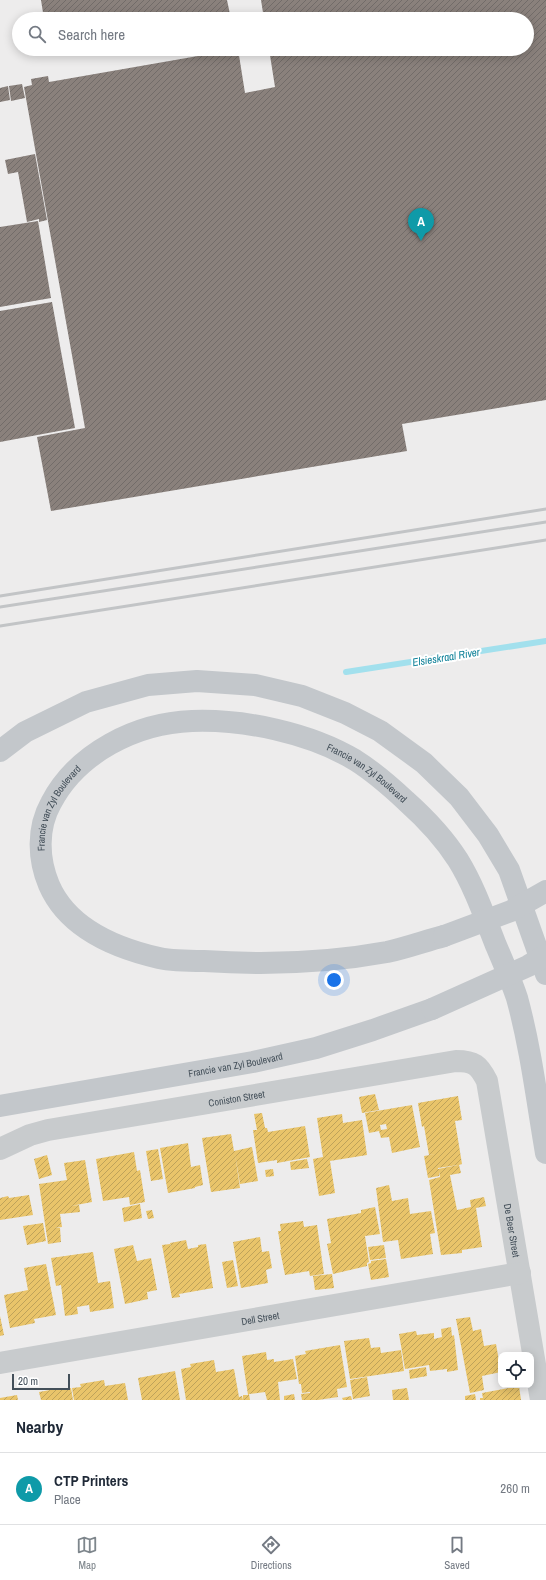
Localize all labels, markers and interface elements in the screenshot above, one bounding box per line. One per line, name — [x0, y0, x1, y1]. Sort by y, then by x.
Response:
search box — [12, 12, 534, 56]
icon: search — [26, 23, 48, 45]
text: Search here — [58, 24, 125, 45]
pin: A — [408, 208, 434, 241]
water label: Elsieskraal River — [411, 645, 482, 669]
street label: Francie van Zyl Boulevard — [325, 741, 410, 806]
street label: Francie van Zyl Boulevard — [35, 762, 84, 851]
your location — [324, 970, 344, 990]
street label: Francie van Zyl Boulevard — [187, 1050, 284, 1080]
street label: Coniston Street — [207, 1087, 267, 1110]
street label: De Beer Street — [501, 1203, 523, 1259]
street label: Dell Street — [240, 1309, 281, 1328]
map controls — [498, 1352, 534, 1388]
button: locate — [498, 1352, 534, 1388]
scale bar — [12, 1372, 70, 1391]
text: 20 m — [18, 1374, 38, 1388]
text: Nearby — [16, 1415, 63, 1438]
text: CTP Printers — [54, 1470, 128, 1491]
text: A — [25, 1480, 33, 1497]
text: 260 m — [500, 1480, 530, 1497]
text: Place — [54, 1491, 81, 1508]
tab: Map — [76, 1534, 98, 1572]
tab: Directions — [251, 1534, 292, 1572]
tab: Saved — [444, 1534, 470, 1572]

